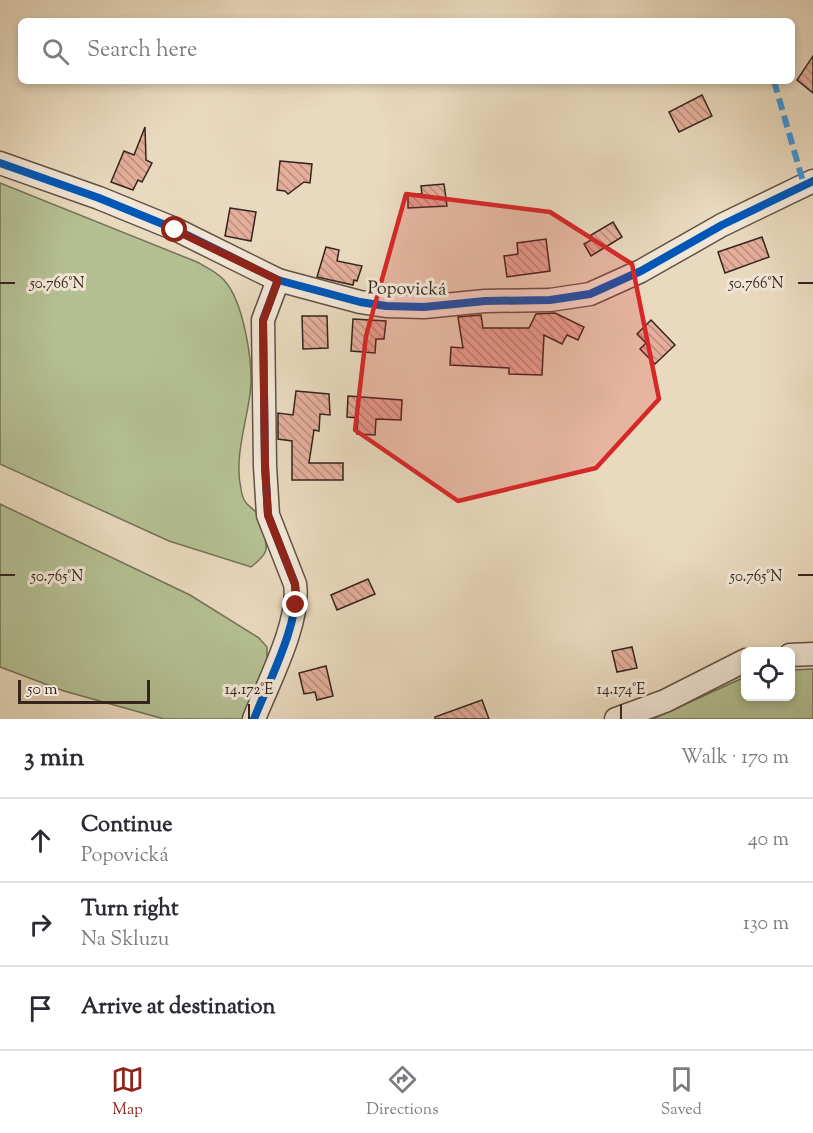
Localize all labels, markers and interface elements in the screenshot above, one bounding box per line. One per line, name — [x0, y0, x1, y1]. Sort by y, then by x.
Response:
search box — [18, 18, 795, 84]
icon: search — [39, 35, 72, 68]
text: Search here — [87, 35, 197, 67]
route start — [161, 216, 187, 242]
text: 50.766°N — [29, 274, 84, 295]
text: 50.766°N — [728, 274, 783, 295]
street label: Popovická — [367, 276, 447, 304]
text: 50.765°N — [30, 567, 83, 588]
text: 50.765°N — [729, 567, 782, 588]
route end — [282, 591, 308, 617]
map controls — [741, 647, 795, 701]
button: locate — [741, 647, 795, 701]
scale bar — [18, 677, 150, 704]
text: 50 m — [27, 679, 58, 702]
text: 14.172°E — [225, 680, 273, 701]
text: 14.174°E — [597, 680, 645, 701]
text: 3 min — [24, 740, 84, 777]
text: Walk · 170 m — [681, 744, 789, 773]
text: Continue — [81, 810, 172, 842]
icon: ahead — [24, 824, 57, 857]
text: 40 m — [748, 826, 789, 855]
text: Popovická — [81, 842, 169, 871]
text: Turn right — [81, 894, 178, 926]
icon: right — [24, 908, 57, 941]
text: 130 m — [743, 910, 789, 939]
text: Na Skluzu — [81, 926, 169, 955]
icon: arrive — [24, 992, 57, 1025]
text: Arrive at destination — [81, 992, 276, 1024]
tab: Map — [111, 1063, 144, 1122]
tab: Directions — [366, 1063, 439, 1122]
tab: Saved — [661, 1063, 702, 1122]

